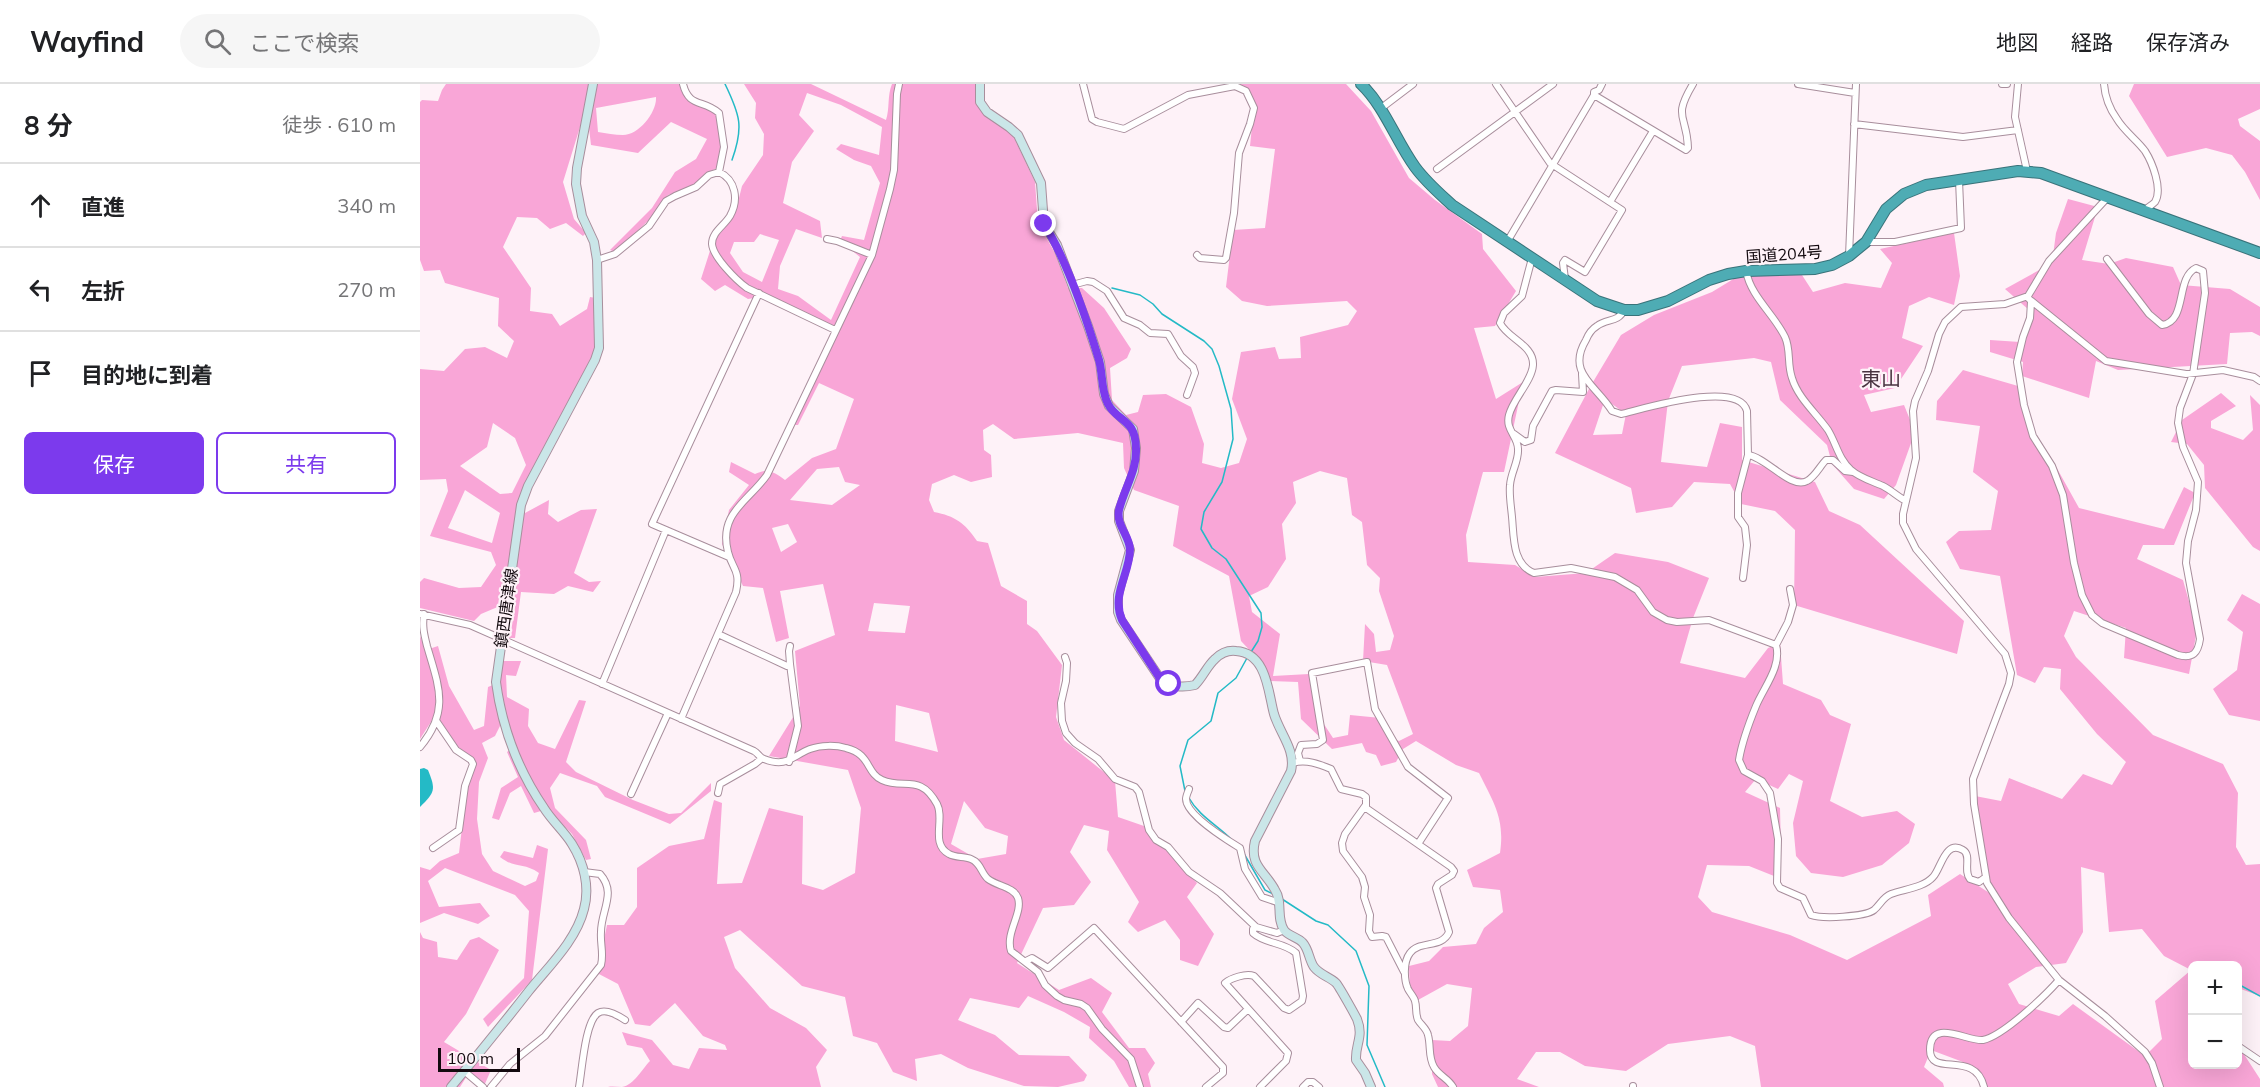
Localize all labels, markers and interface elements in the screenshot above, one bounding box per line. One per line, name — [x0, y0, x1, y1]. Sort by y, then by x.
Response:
search box — [180, 14, 600, 68]
text: Wayfind — [30, 24, 144, 59]
icon: search — [201, 25, 234, 58]
text: ここで検索 — [249, 29, 359, 57]
text: 地図 — [1996, 29, 2038, 55]
text: 経路 — [2071, 29, 2113, 55]
text: 保存済み — [2146, 29, 2230, 55]
text: 8 分 — [24, 109, 73, 142]
text: 徒歩 · 610 m — [282, 112, 396, 137]
icon: ahead — [24, 189, 57, 222]
text: 直進 — [81, 193, 125, 221]
text: 340 m — [337, 193, 396, 218]
route end — [1030, 210, 1056, 236]
street label: 国道204号 — [1745, 241, 1823, 267]
icon: left — [24, 273, 57, 306]
text: 左折 — [81, 277, 125, 305]
text: 270 m — [337, 277, 396, 302]
icon: arrive — [24, 357, 57, 390]
text: 目的地に到着 — [81, 361, 213, 389]
district label: 東山 — [1861, 366, 1901, 391]
button: 保存 — [24, 432, 204, 494]
button: 共有 — [216, 432, 396, 494]
street label: 鎮西唐津線 — [491, 567, 521, 649]
route start — [1155, 670, 1181, 696]
map controls — [2188, 961, 2242, 1069]
button: + — [2188, 961, 2242, 1015]
button: − — [2188, 1015, 2242, 1069]
scale bar — [438, 1045, 520, 1072]
text: 100 m — [447, 1048, 494, 1068]

